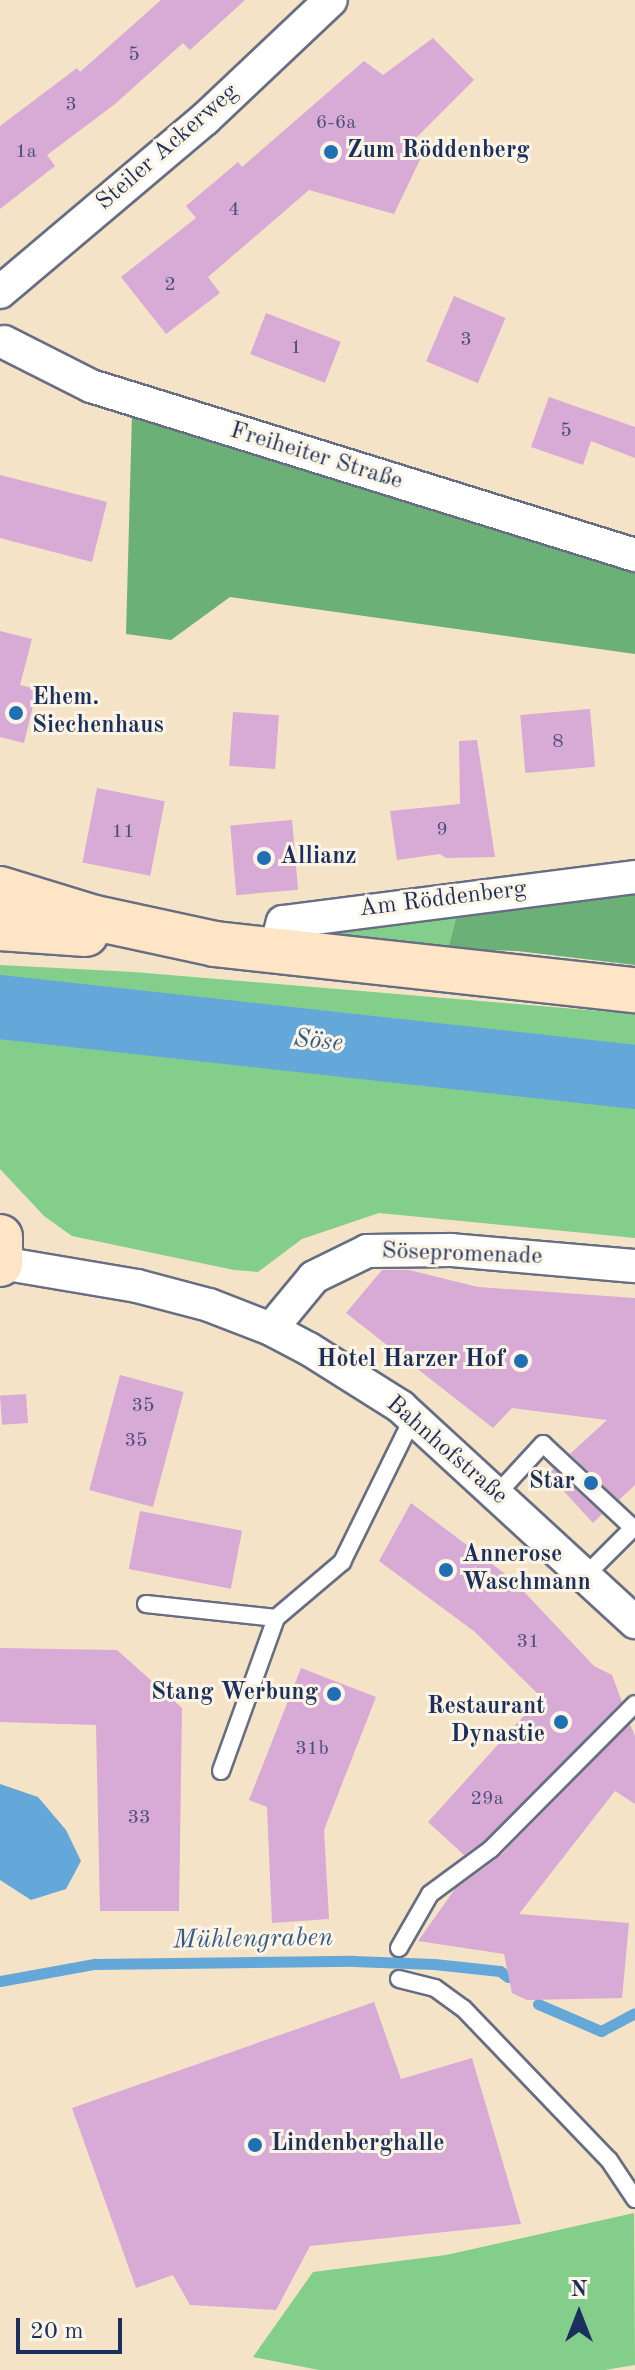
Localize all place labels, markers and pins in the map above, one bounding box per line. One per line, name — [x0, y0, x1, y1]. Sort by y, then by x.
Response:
place label: Zum Röddenberg — [347, 138, 530, 166]
marker: Zum Röddenberg — [322, 143, 340, 161]
place label: Ehem. Siechenhaus — [32, 685, 164, 741]
marker: Ehem. Siechenhaus — [7, 704, 25, 722]
place label: Allianz — [280, 844, 357, 872]
marker: Allianz — [255, 849, 273, 867]
place label: Hotel Harzer Hof — [317, 1347, 505, 1375]
marker: Hotel Harzer Hof — [512, 1352, 530, 1370]
place label: Star — [529, 1469, 575, 1497]
marker: Star — [582, 1474, 600, 1492]
place label: Annerose Waschmann — [462, 1542, 591, 1598]
marker: Annerose Waschmann — [437, 1561, 455, 1579]
place label: Stang Werbung — [151, 1680, 318, 1708]
marker: Stang Werbung — [325, 1685, 343, 1703]
place label: Restaurant Dynastie — [427, 1694, 545, 1750]
marker: Restaurant Dynastie — [552, 1713, 570, 1731]
place label: Lindenberghalle — [271, 2131, 445, 2159]
marker: Lindenberghalle — [246, 2136, 264, 2154]

